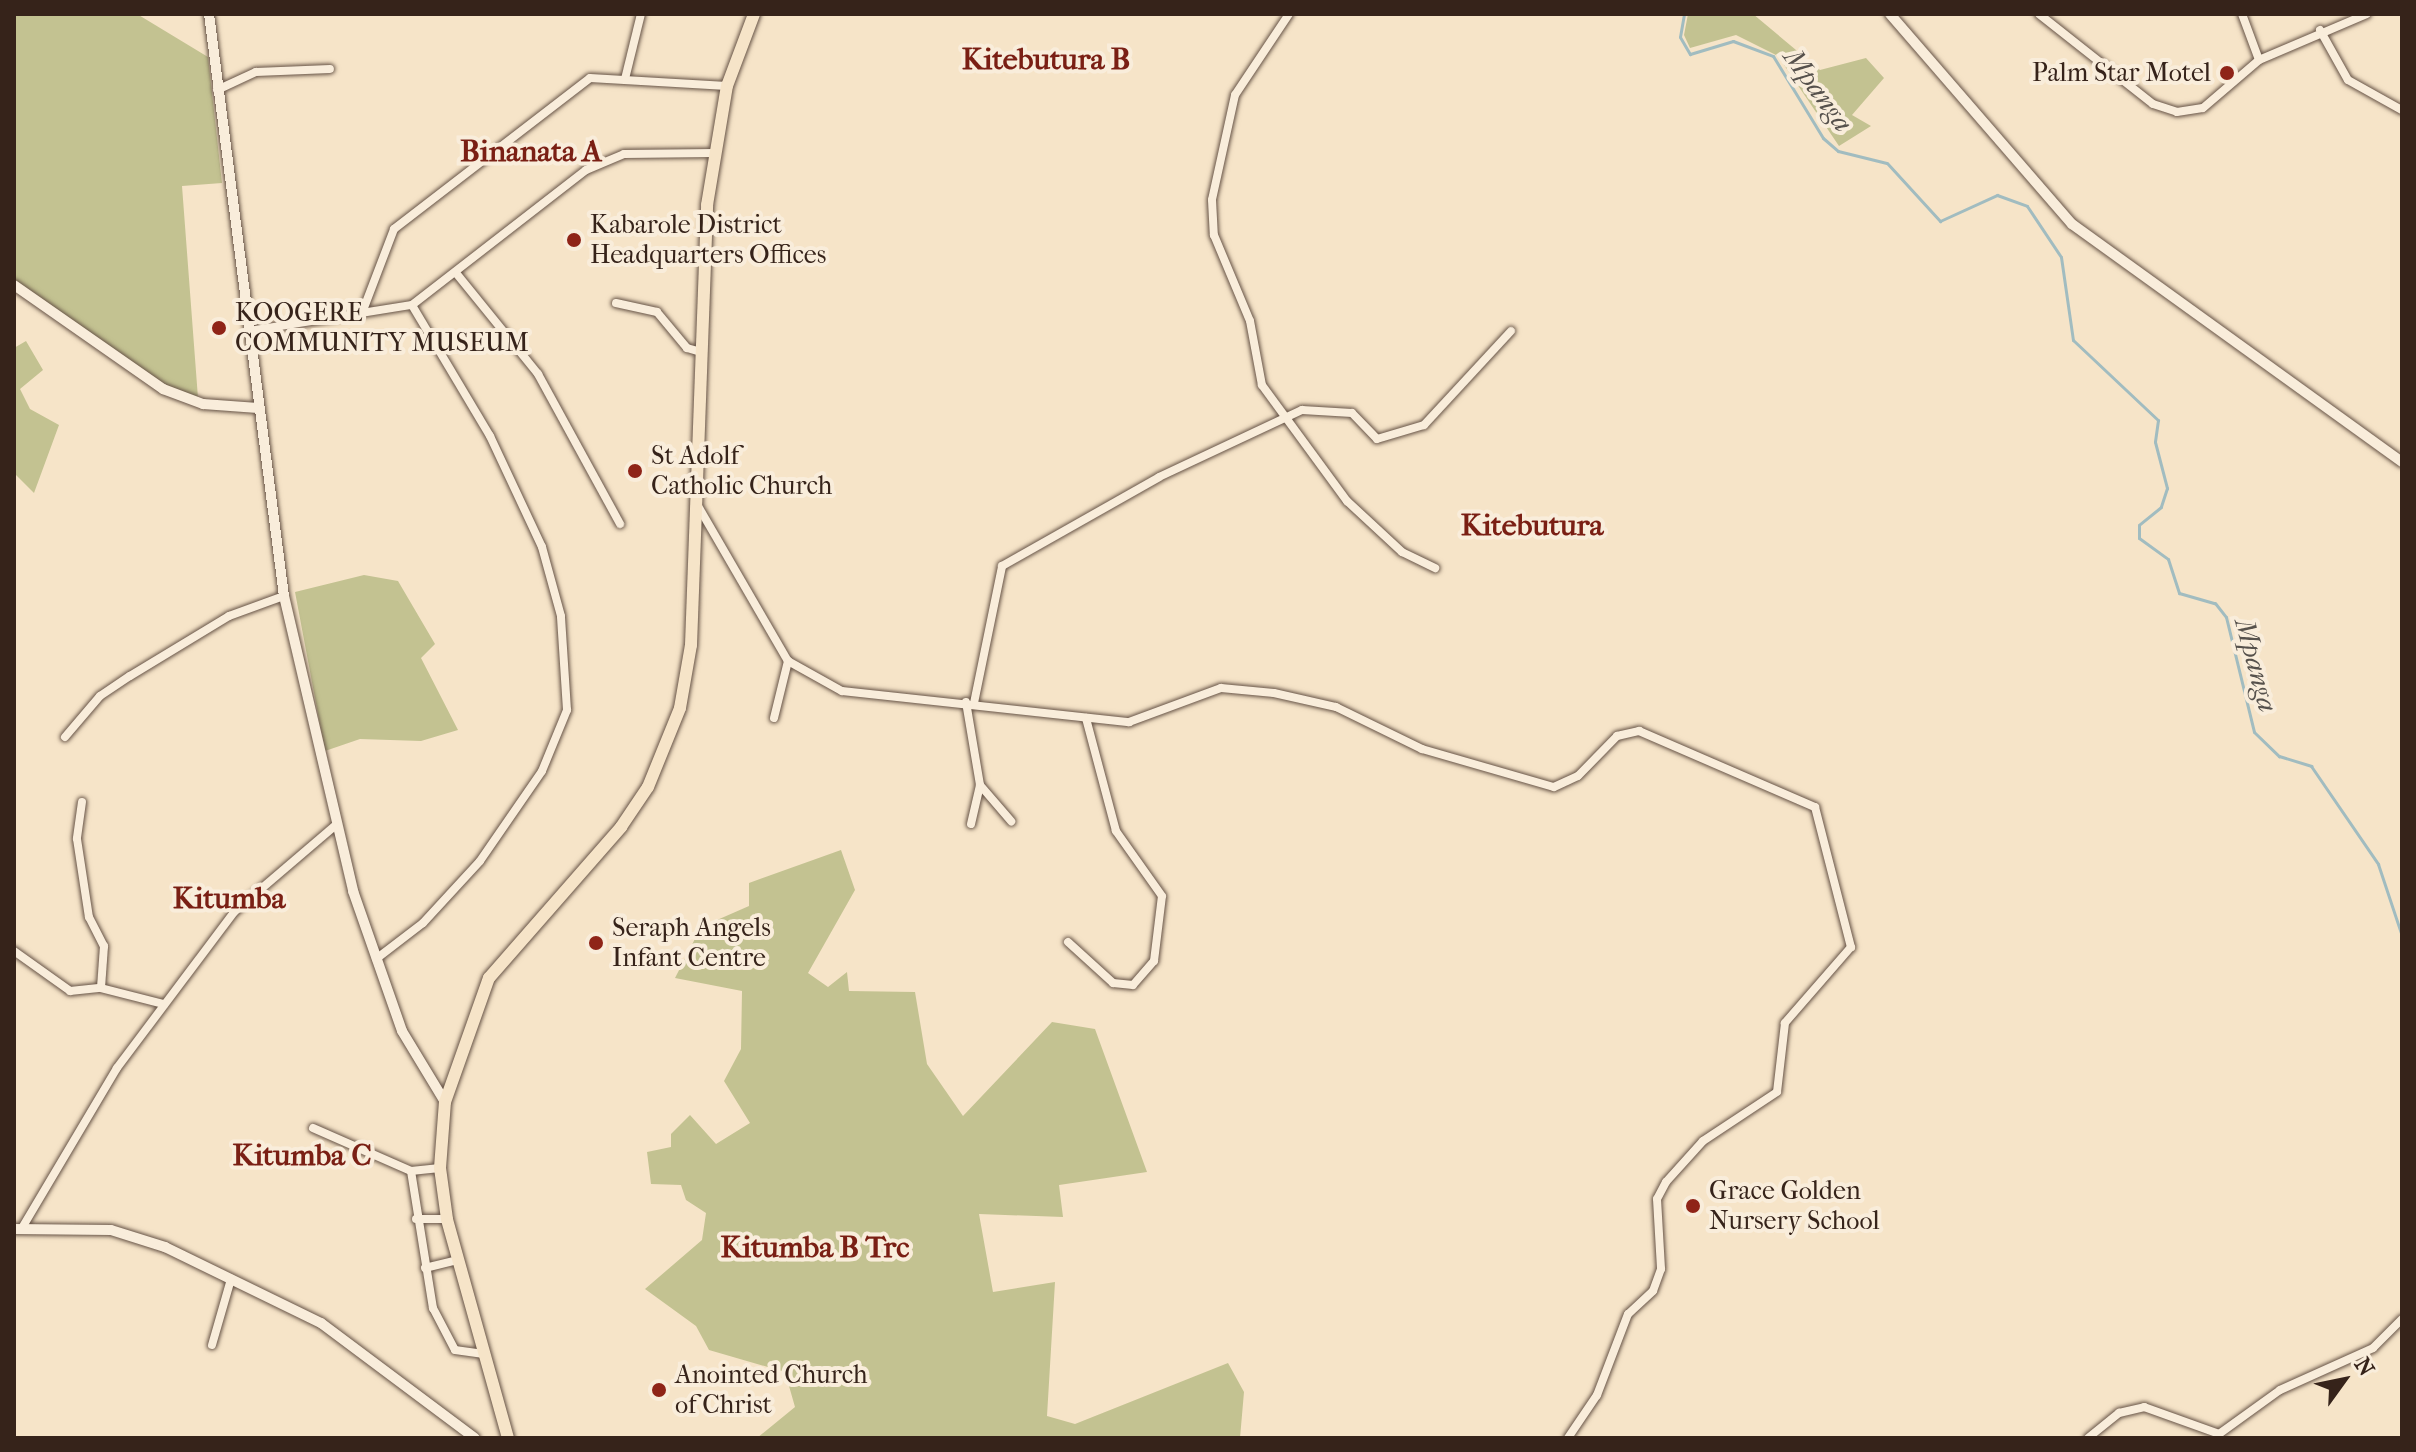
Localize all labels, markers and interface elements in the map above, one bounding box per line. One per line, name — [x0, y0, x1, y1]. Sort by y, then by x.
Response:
district label: Kitebutura B — [962, 42, 1130, 78]
water label: Mpanga — [1776, 42, 1860, 138]
place label: Palm Star Motel — [2032, 57, 2211, 89]
marker: Palm Star Motel — [2218, 64, 2236, 82]
district label: Binanata A — [460, 134, 602, 170]
place label: Kabarole District Headquarters Offices — [590, 209, 826, 270]
marker: Kabarole District Headquarters Offices — [565, 231, 583, 249]
place label: KOOGERE COMMUNITY MUSEUM — [235, 297, 529, 358]
marker: KOOGERE COMMUNITY MUSEUM — [210, 319, 228, 337]
place label: St Adolf Catholic Church — [651, 440, 832, 502]
marker: St Adolf Catholic Church — [626, 462, 644, 480]
district label: Kitebutura — [1461, 508, 1603, 544]
water label: Mpanga — [2227, 615, 2285, 715]
district label: Kitumba — [173, 881, 285, 917]
place label: Seraph Angels Infant Centre — [612, 912, 771, 974]
marker: Seraph Angels Infant Centre — [587, 934, 605, 952]
district label: Kitumba C — [232, 1138, 372, 1174]
place label: Grace Golden Nursery School — [1709, 1175, 1880, 1236]
marker: Grace Golden Nursery School — [1684, 1197, 1702, 1215]
district label: Kitumba B Trc — [721, 1230, 909, 1266]
north arrow — [2304, 1340, 2384, 1420]
text: N — [2349, 1353, 2380, 1381]
place label: Anointed Church of Christ — [675, 1359, 868, 1420]
marker: Anointed Church of Christ — [650, 1381, 668, 1399]

